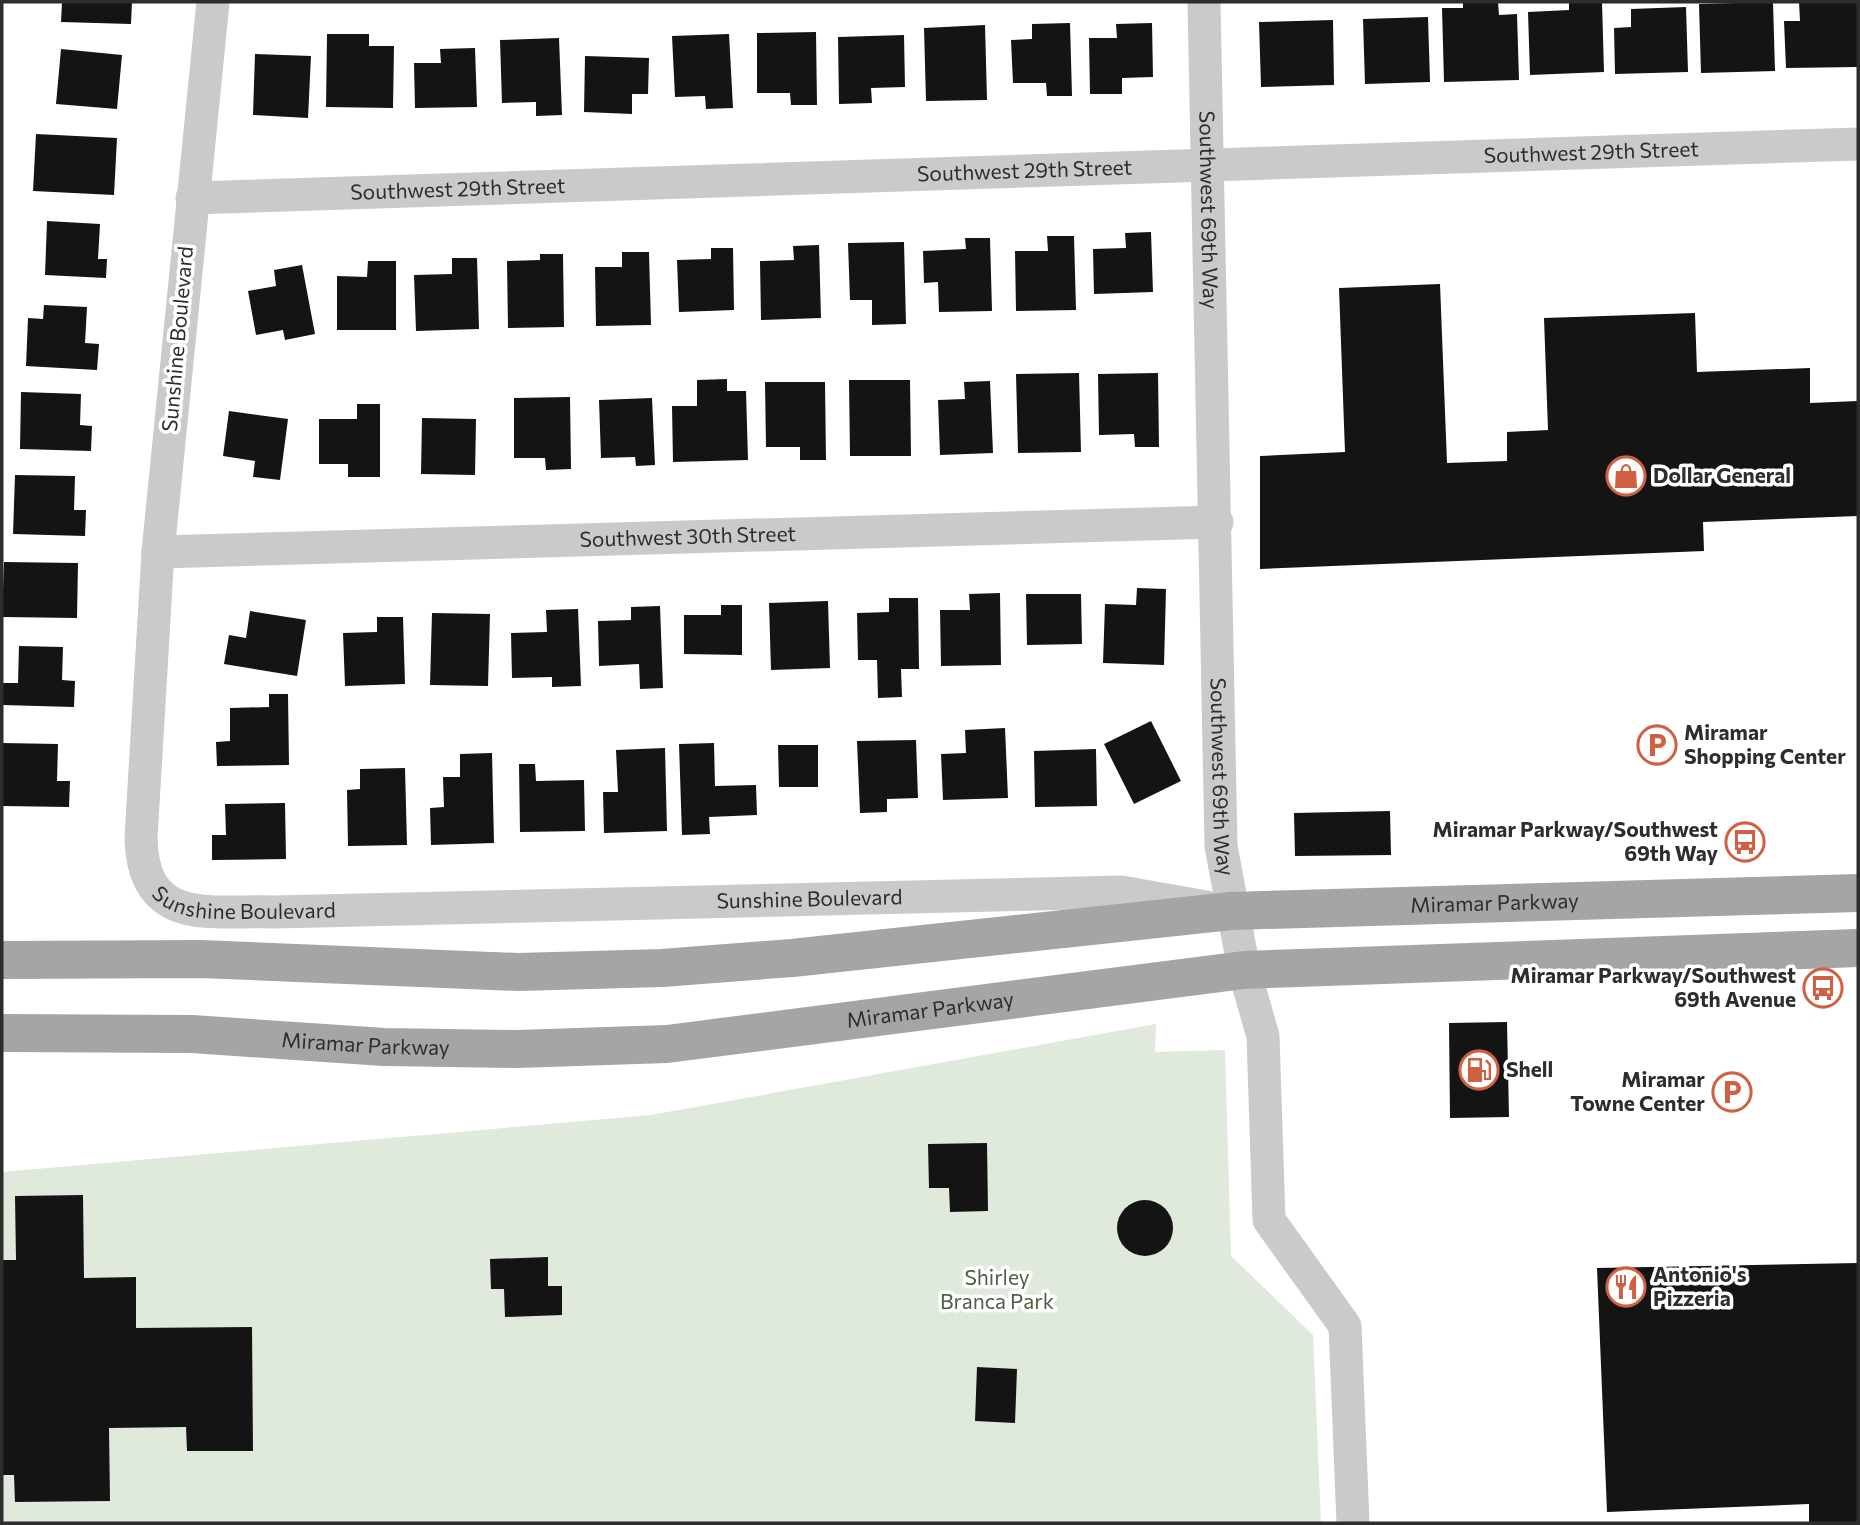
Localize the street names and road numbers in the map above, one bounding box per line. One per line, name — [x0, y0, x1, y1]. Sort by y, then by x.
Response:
street label: Southwest 69th Way — [1195, 110, 1224, 310]
street label: Southwest 29th Street — [1483, 135, 1699, 167]
street label: Southwest 29th Street — [917, 154, 1132, 185]
street label: Southwest 29th Street — [350, 172, 566, 204]
street label: Sunshine Boulevard — [156, 245, 197, 433]
street label: Southwest 30th Street — [579, 520, 796, 551]
street label: Southwest 69th Way — [1207, 677, 1240, 878]
street label: Sunshine Boulevard — [148, 880, 336, 923]
street label: Sunshine Boulevard — [716, 883, 903, 913]
street label: Miramar Parkway — [1410, 887, 1579, 917]
street label: Miramar Parkway — [845, 986, 1015, 1032]
street label: Miramar Parkway — [281, 1026, 450, 1059]

